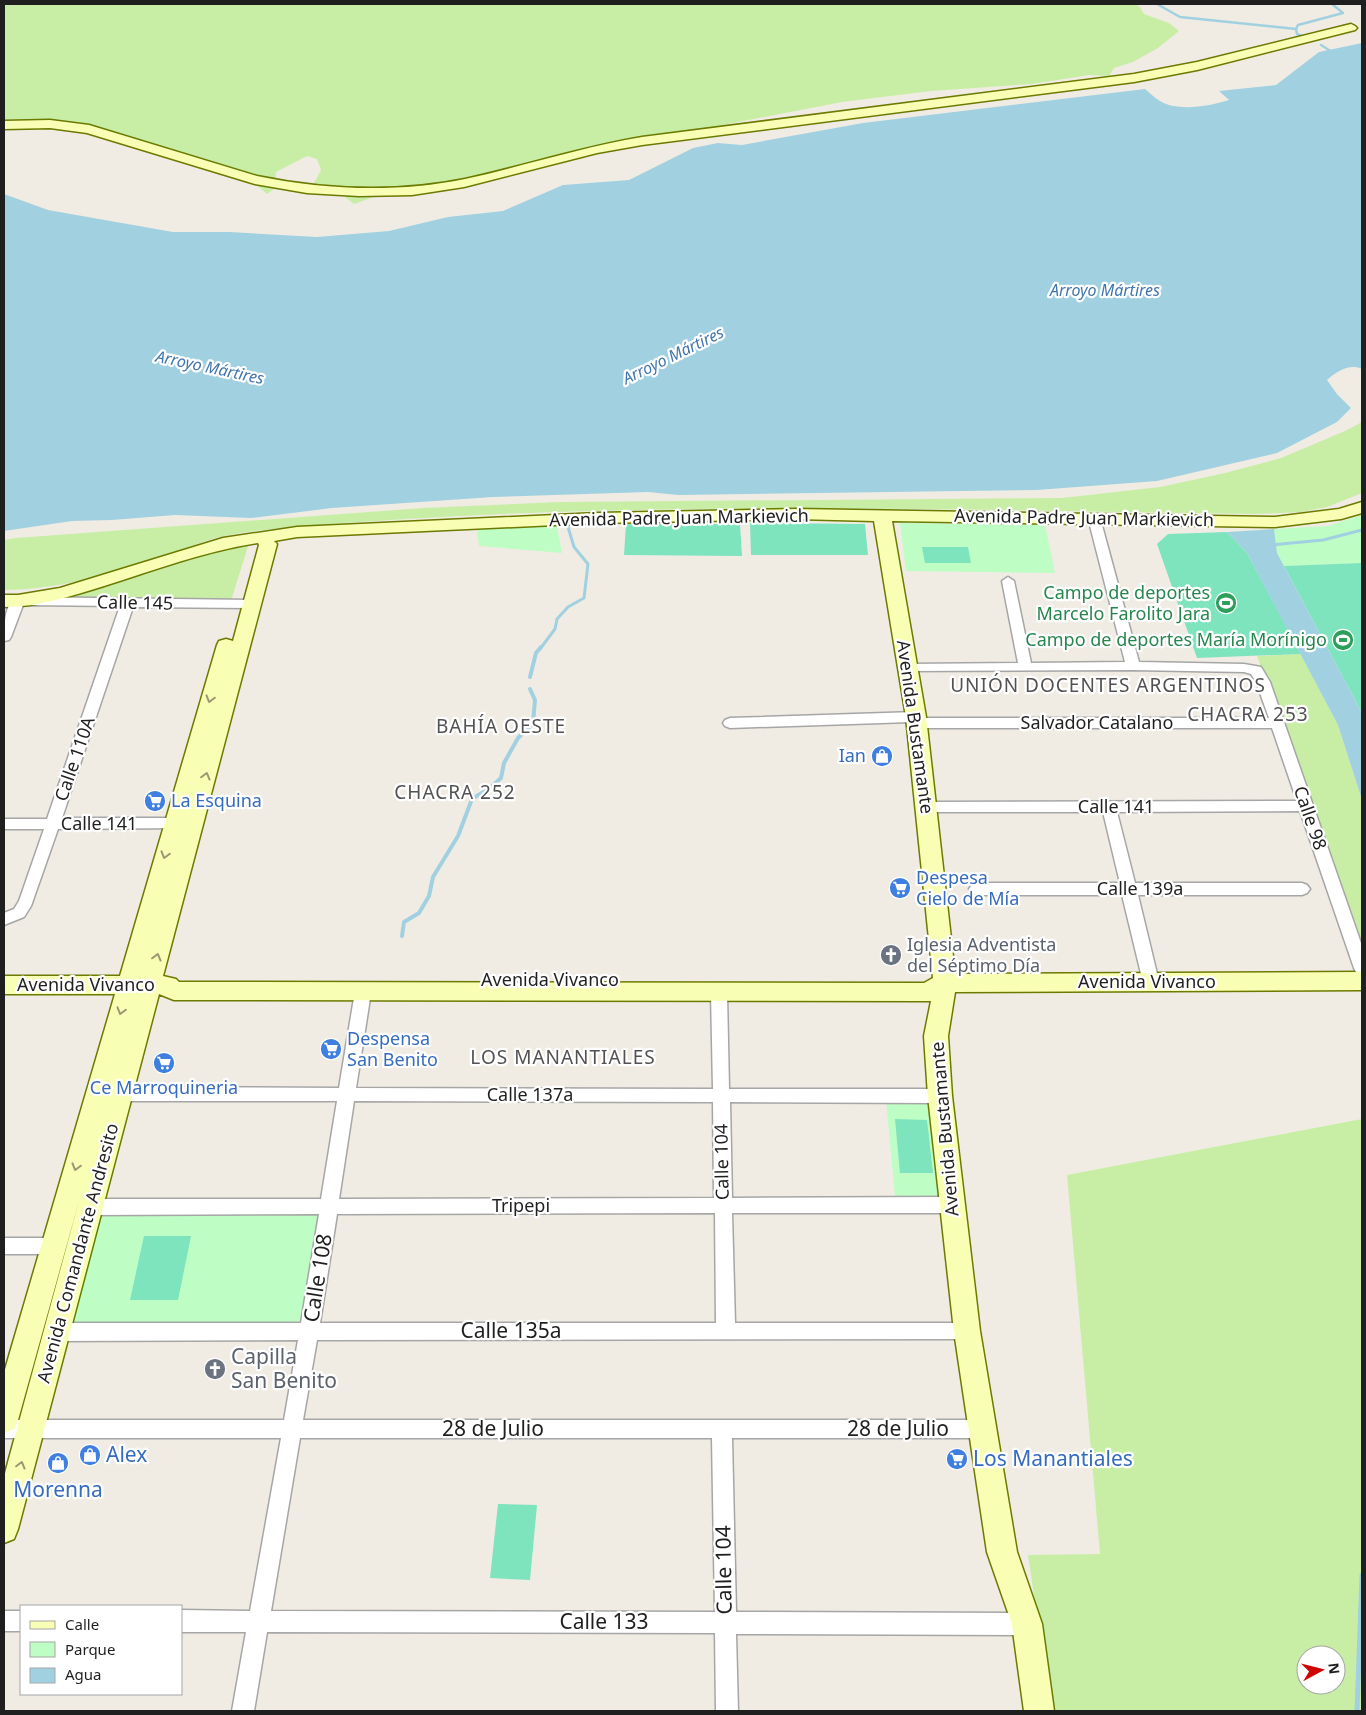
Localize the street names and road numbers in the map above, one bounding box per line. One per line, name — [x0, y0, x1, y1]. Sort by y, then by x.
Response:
street label: Avenida Padre Juan Markievich — [549, 503, 809, 531]
street label: Avenida Padre Juan Markievich — [954, 503, 1214, 531]
street label: Calle 145 — [97, 589, 173, 615]
street label: Avenida Bustamante — [892, 638, 940, 815]
street label: Salvador Catalano — [1021, 710, 1173, 734]
street label: Calle 110A — [48, 713, 100, 804]
street label: Calle 98 — [1289, 782, 1333, 853]
street label: Calle 141 — [1078, 794, 1154, 818]
street label: Calle 141 — [61, 811, 137, 835]
street label: Calle 139a — [1097, 876, 1183, 900]
street label: Avenida Vivanco — [481, 967, 619, 991]
street label: Avenida Vivanco — [1078, 969, 1216, 993]
street label: Avenida Vivanco — [17, 972, 155, 996]
street label: Avenida Bustamante — [924, 1041, 964, 1217]
street label: Calle 137a — [487, 1082, 573, 1106]
street label: Avenida Comandante Andresito — [31, 1120, 123, 1385]
street label: Calle 104 — [708, 1124, 734, 1200]
street label: Tripepi — [492, 1193, 550, 1217]
street label: Calle 108 — [296, 1232, 338, 1324]
street label: Calle 135a — [460, 1316, 562, 1344]
street label: 28 de Julio — [442, 1414, 544, 1442]
street label: 28 de Julio — [847, 1414, 949, 1442]
street label: Calle 104 — [708, 1525, 738, 1615]
street label: Calle 133 — [559, 1607, 649, 1635]

